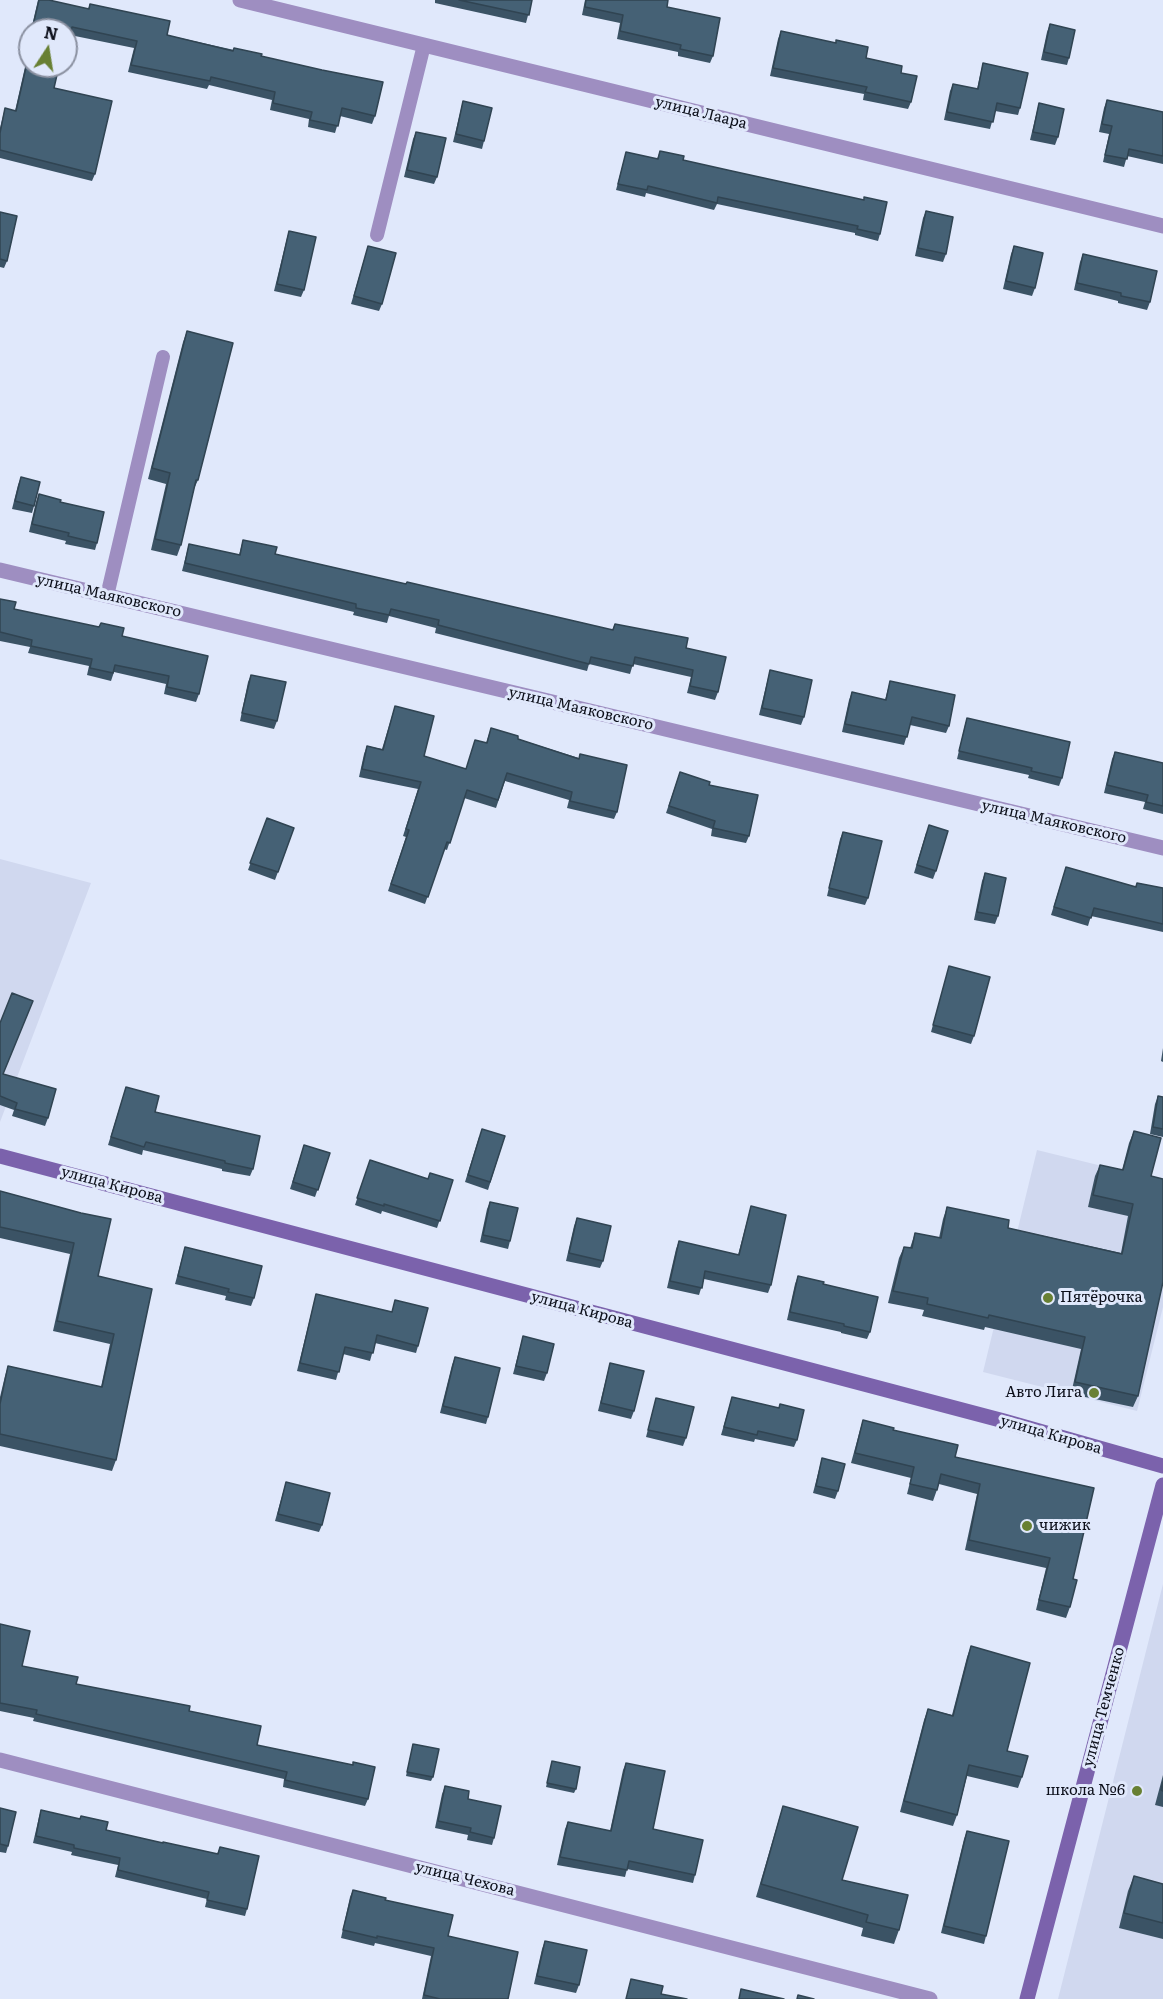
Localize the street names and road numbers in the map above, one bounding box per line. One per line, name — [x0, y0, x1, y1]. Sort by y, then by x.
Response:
street label: улица Лаара — [653, 93, 749, 133]
street label: улица Маяковского — [35, 571, 183, 621]
street label: улица Маяковского — [507, 684, 655, 734]
street label: улица Маяковского — [980, 797, 1128, 847]
street label: улица Кирова — [59, 1163, 165, 1207]
street label: улица Кирова — [529, 1288, 635, 1332]
street label: улица Кирова — [998, 1412, 1104, 1458]
street label: улица Темченко — [1079, 1645, 1129, 1769]
street label: улица Чехова — [413, 1858, 517, 1900]

